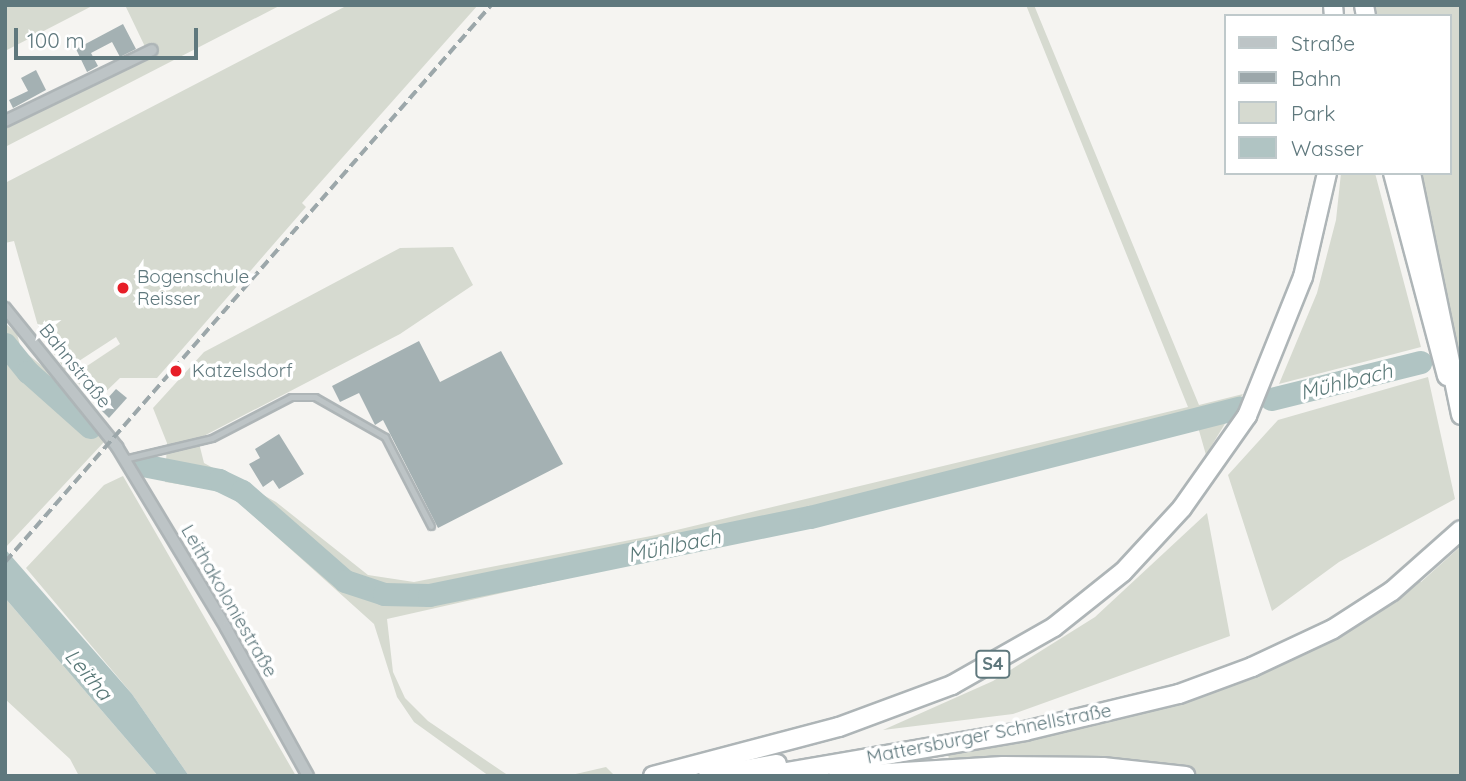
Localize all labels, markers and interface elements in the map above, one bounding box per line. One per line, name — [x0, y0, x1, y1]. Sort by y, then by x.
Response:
scale bar — [18, 14, 201, 58]
legend — [1224, 14, 1452, 175]
text: 100 m — [27, 27, 85, 53]
text: Straße — [1291, 30, 1355, 56]
text: Bahn — [1291, 65, 1341, 91]
text: Park — [1291, 100, 1335, 126]
text: Wasser — [1291, 135, 1363, 161]
place label: Bogenschule Reisser — [137, 266, 249, 310]
marker: Bogenschule Reisser — [115, 280, 131, 296]
street label: Bahnstraße — [34, 319, 116, 413]
water label: Mühlbach — [1297, 357, 1395, 405]
place label: Katzelsdorf — [192, 360, 293, 382]
marker: Katzelsdorf — [166, 361, 186, 381]
street label: Leithakoloniestraße — [176, 521, 282, 681]
water label: Mühlbach — [625, 523, 723, 567]
water label: Leitha — [60, 643, 118, 705]
road number: S4 — [974, 650, 1012, 678]
street label: Mattersburger Schnellstraße — [865, 699, 1113, 769]

